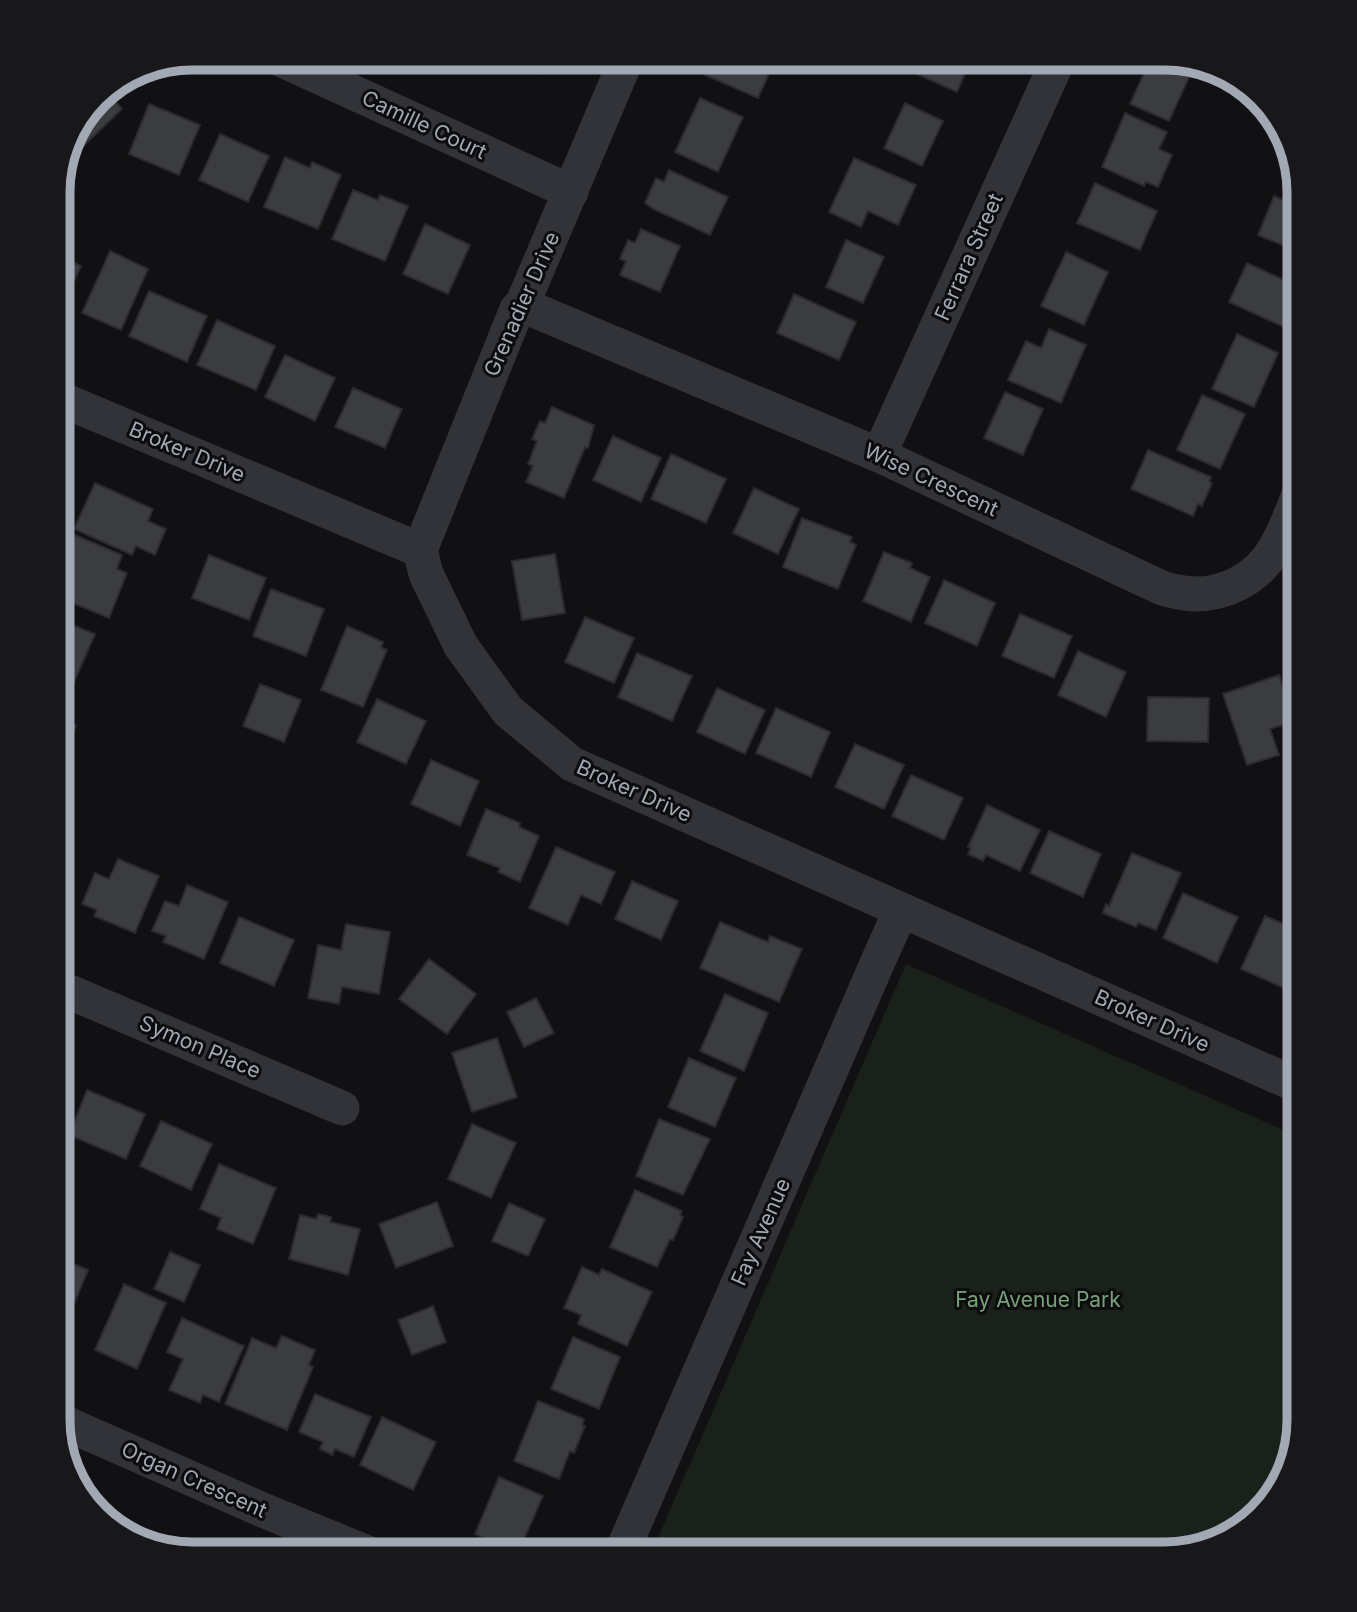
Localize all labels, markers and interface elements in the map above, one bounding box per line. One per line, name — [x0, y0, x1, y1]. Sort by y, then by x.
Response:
street label: Camille Court — [358, 85, 491, 164]
street label: Ferrara Street — [929, 189, 1008, 324]
street label: Grenadier Drive — [478, 228, 565, 380]
street label: Broker Drive — [126, 416, 249, 487]
street label: Wise Crescent — [860, 438, 1002, 522]
street label: Broker Drive — [573, 754, 696, 827]
street label: Broker Drive — [1091, 984, 1214, 1057]
street label: Symon Place — [136, 1010, 265, 1083]
street label: Fay Avenue — [726, 1174, 795, 1289]
park label: Fay Avenue Park — [955, 1287, 1121, 1312]
street label: Organ Crescent — [118, 1436, 271, 1523]

